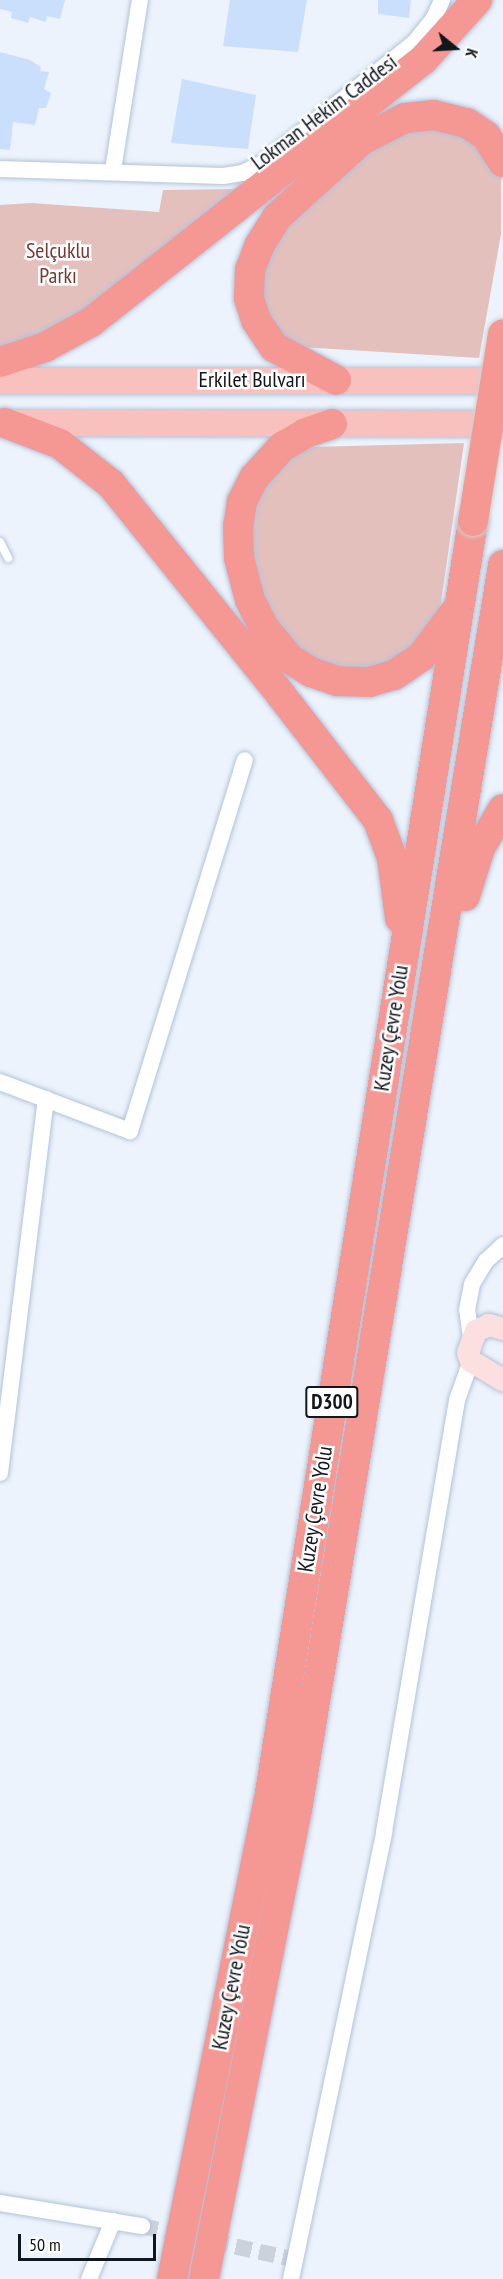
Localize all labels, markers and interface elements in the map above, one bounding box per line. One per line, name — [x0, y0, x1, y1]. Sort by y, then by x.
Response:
north arrow — [425, 18, 485, 78]
text: K — [461, 47, 483, 61]
street label: Lokman Hekim Caddesi — [246, 49, 402, 175]
park label: Selçuklu Parkı — [26, 237, 90, 288]
street label: Erkilet Bulvarı — [199, 367, 305, 393]
street label: Kuzey Çevre Yolu — [368, 963, 414, 1093]
road number: D300 — [305, 1384, 359, 1420]
street label: Kuzey Çevre Yolu — [292, 1444, 338, 1574]
street label: Kuzey Çevre Yolu — [206, 1921, 256, 2053]
scale bar — [21, 2222, 159, 2260]
text: 50 m — [29, 2233, 61, 2256]

